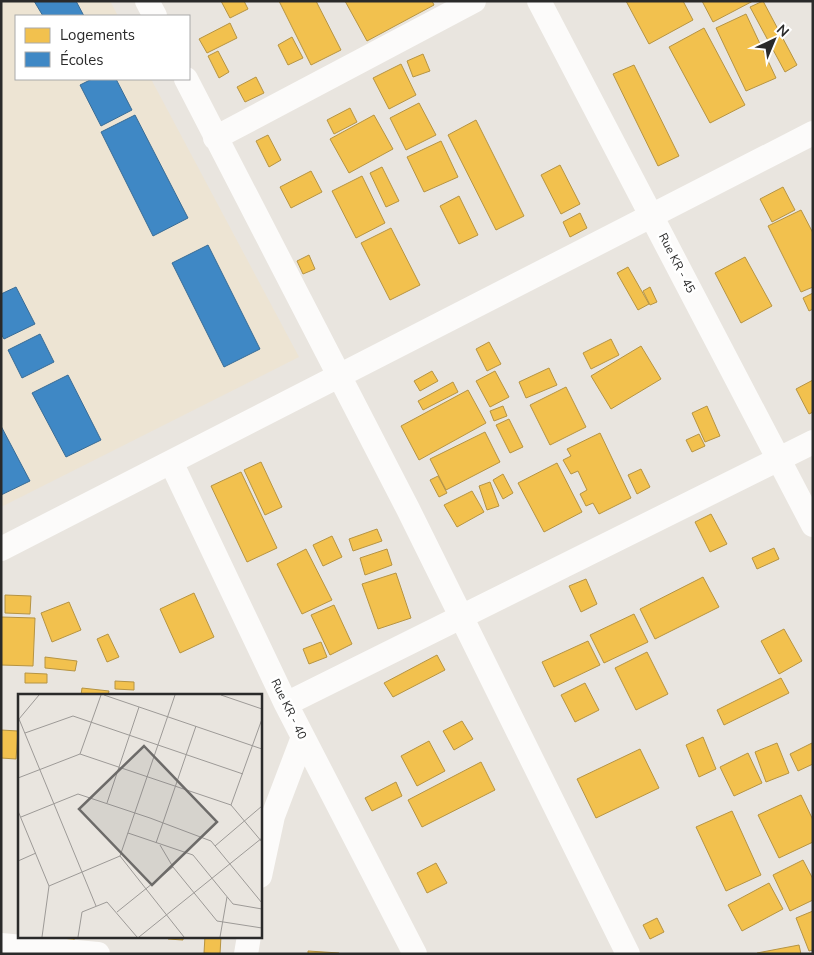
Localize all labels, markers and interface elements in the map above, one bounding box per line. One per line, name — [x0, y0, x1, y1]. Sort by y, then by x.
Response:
legend — [15, 15, 190, 80]
north arrow — [749, 15, 799, 65]
text: N — [772, 21, 793, 41]
text: Logements — [60, 25, 135, 45]
text: Écoles — [60, 50, 103, 70]
street label: Rue KR - 45 — [655, 230, 699, 296]
street label: Rue KR - 40 — [267, 676, 311, 742]
inset map — [18, 694, 261, 938]

